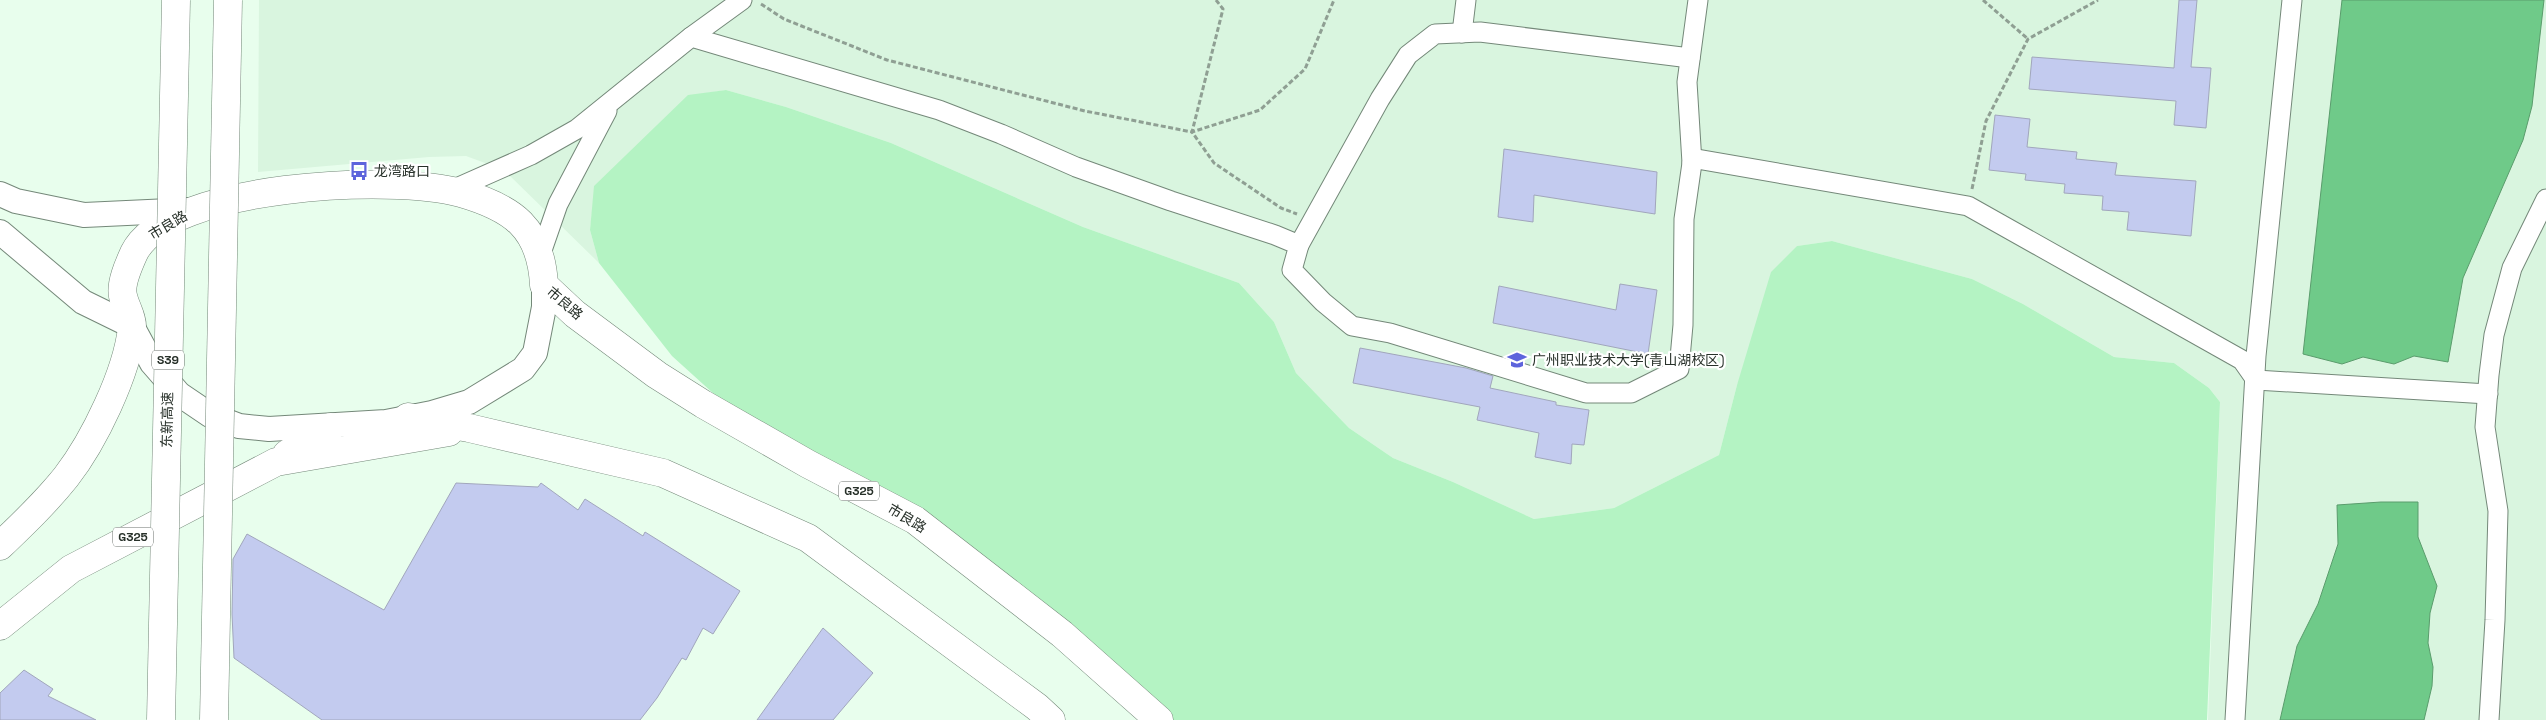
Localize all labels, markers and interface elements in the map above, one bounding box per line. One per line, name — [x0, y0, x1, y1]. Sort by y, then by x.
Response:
bus stop icon: 龙湾路口 — [348, 160, 370, 182]
place label: 龙湾路口 — [374, 162, 430, 180]
street label: 市良路 — [145, 206, 191, 244]
street label: 市良路 — [543, 282, 587, 324]
school or university icon: 广州职业技术大学(青山湖校区) — [1506, 349, 1528, 371]
road number: S39 — [152, 350, 184, 370]
place label: 广州职业技术大学(青山湖校区) — [1532, 351, 1725, 369]
street label: 东新高速 — [158, 392, 176, 448]
road number: G325 — [839, 482, 879, 501]
street label: 市良路 — [884, 499, 930, 537]
road number: G325 — [113, 528, 153, 546]

